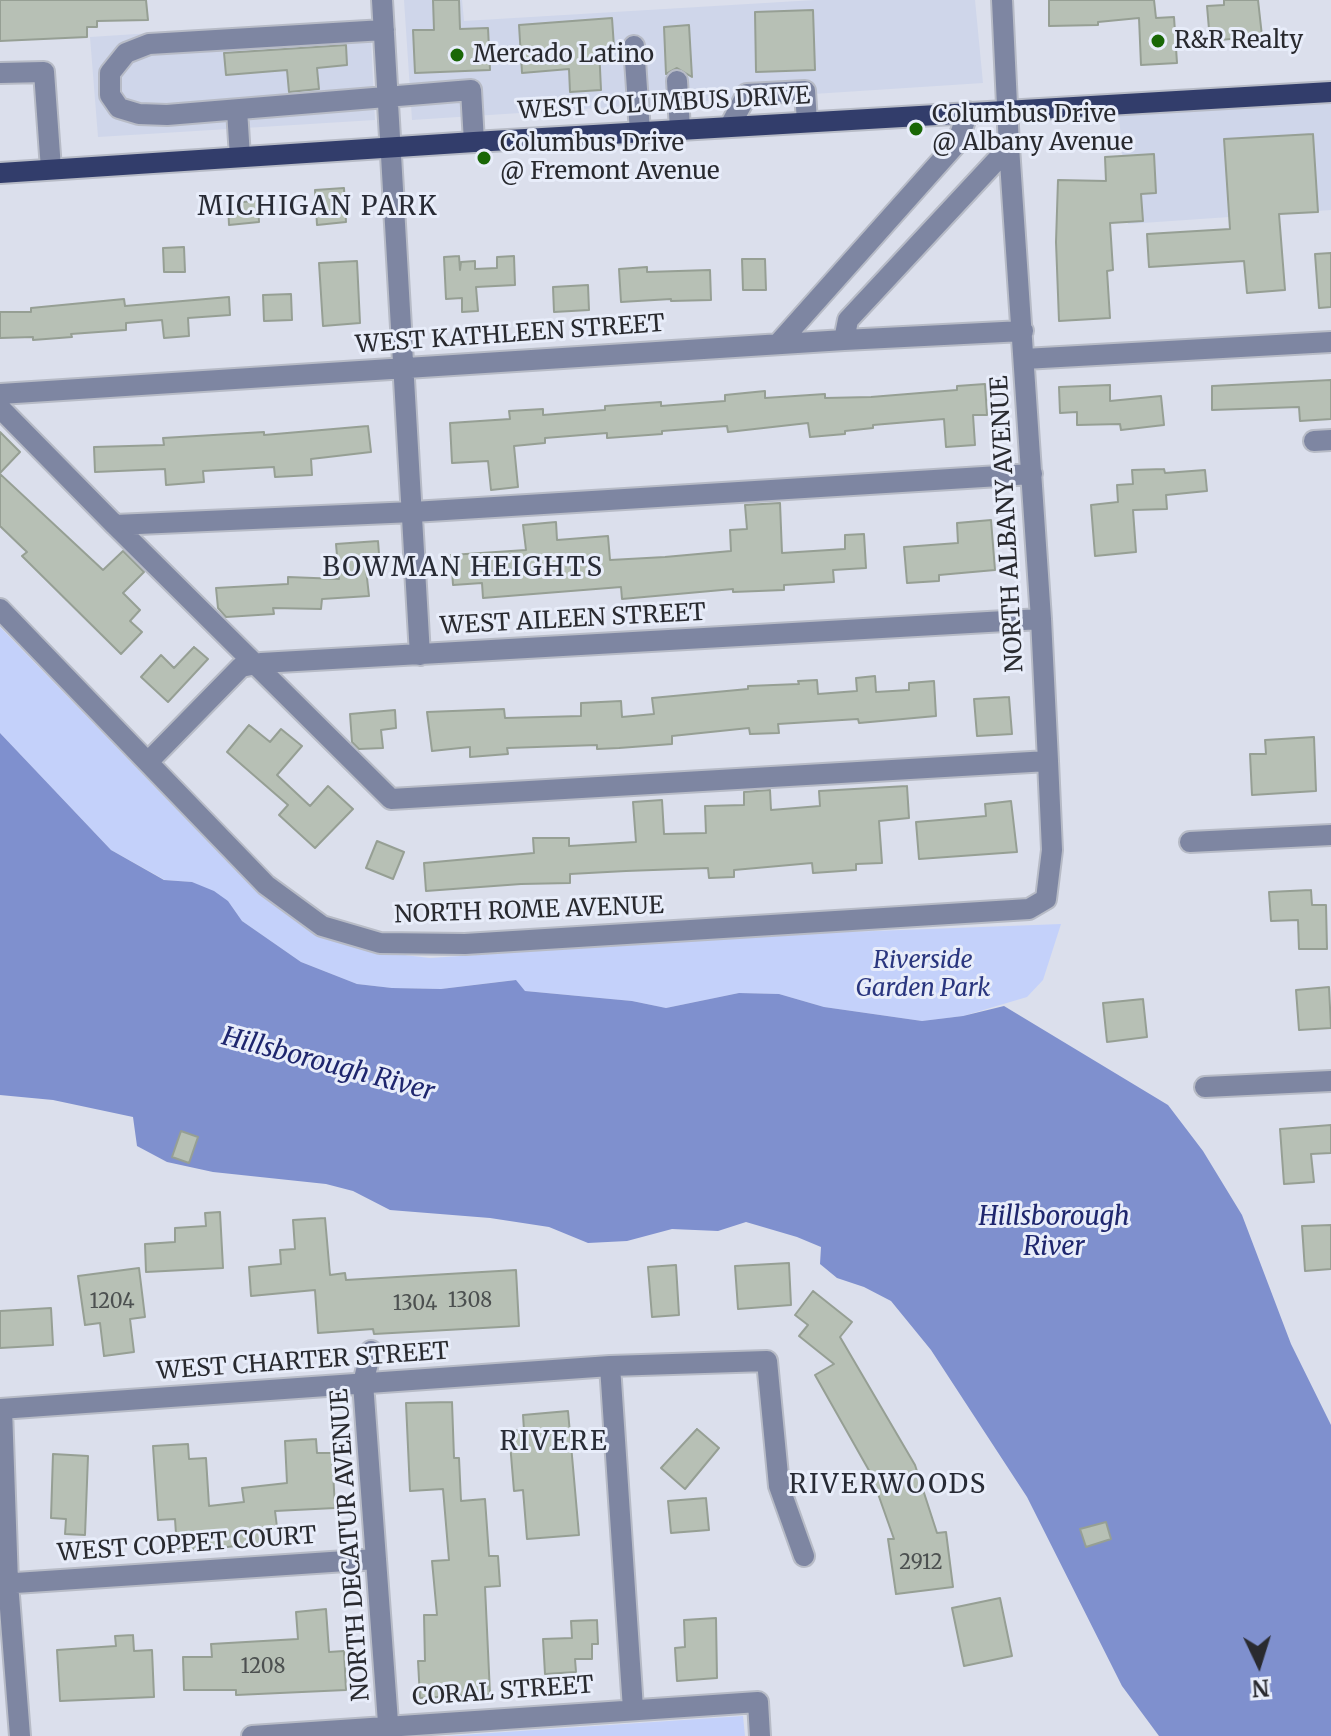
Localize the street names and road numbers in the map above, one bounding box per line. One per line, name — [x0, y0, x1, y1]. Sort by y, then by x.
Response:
street label: WEST COLUMBUS DRIVE — [517, 82, 811, 126]
street label: WEST KATHLEEN STREET — [354, 310, 666, 360]
street label: NORTH ALBANY AVENUE — [986, 375, 1030, 673]
street label: WEST AILEEN STREET — [439, 599, 707, 641]
street label: NORTH ROME AVENUE — [394, 892, 664, 930]
street label: WEST CHARTER STREET — [156, 1337, 450, 1387]
street label: NORTH DECATUR AVENUE — [326, 1388, 376, 1702]
street label: WEST COPPET COURT — [57, 1522, 317, 1568]
street label: CORAL STREET — [411, 1671, 595, 1713]

